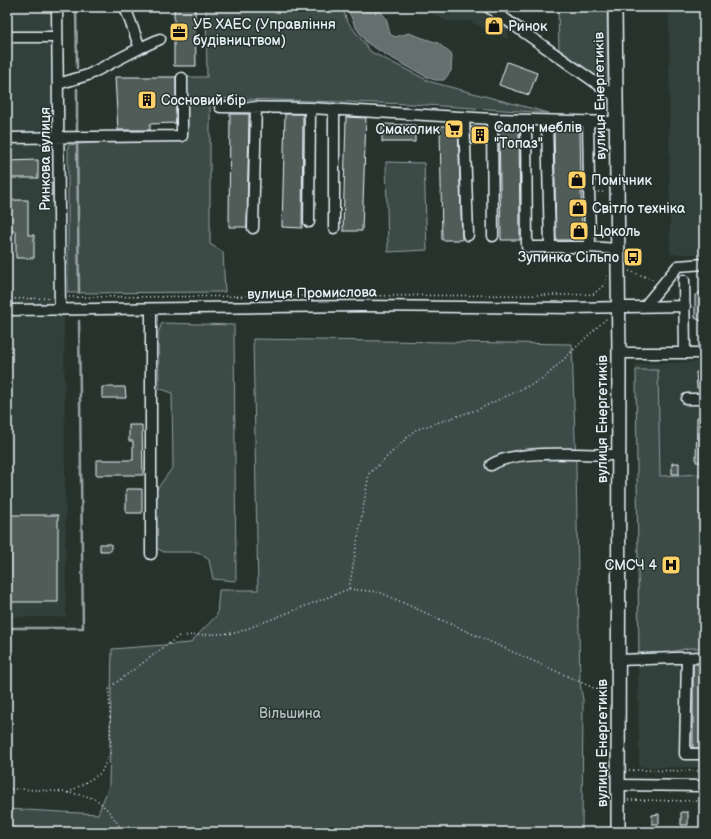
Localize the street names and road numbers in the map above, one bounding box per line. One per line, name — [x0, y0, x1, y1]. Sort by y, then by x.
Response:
street label: вулиця Енергетиків — [590, 31, 610, 160]
street label: Ринкова вулиця — [37, 107, 54, 211]
street label: вулиця Промислова — [247, 283, 378, 303]
street label: вулиця Енергетиків — [594, 354, 611, 483]
street label: вулиця Енергетиків — [594, 678, 611, 807]

